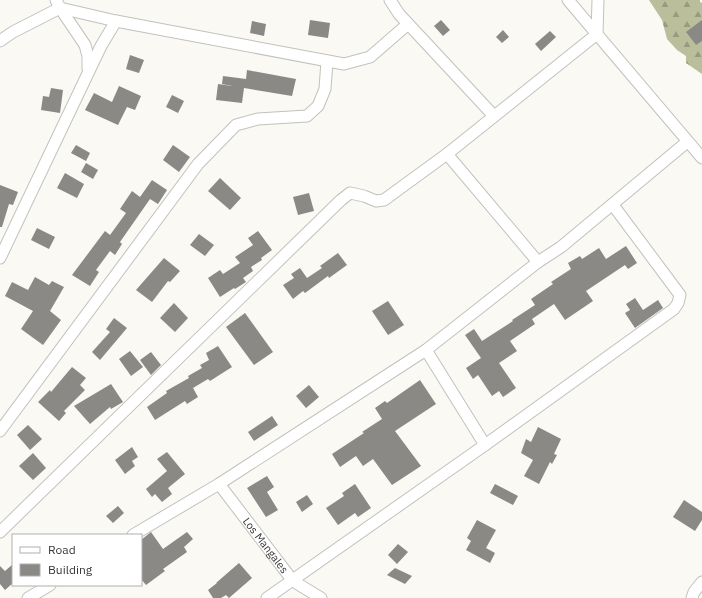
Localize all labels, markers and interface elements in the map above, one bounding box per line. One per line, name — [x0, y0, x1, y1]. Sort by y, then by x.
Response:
street label: Los Mangales — [240, 514, 291, 576]
legend — [12, 534, 142, 586]
text: Road — [48, 542, 76, 557]
text: Building — [48, 562, 93, 577]

